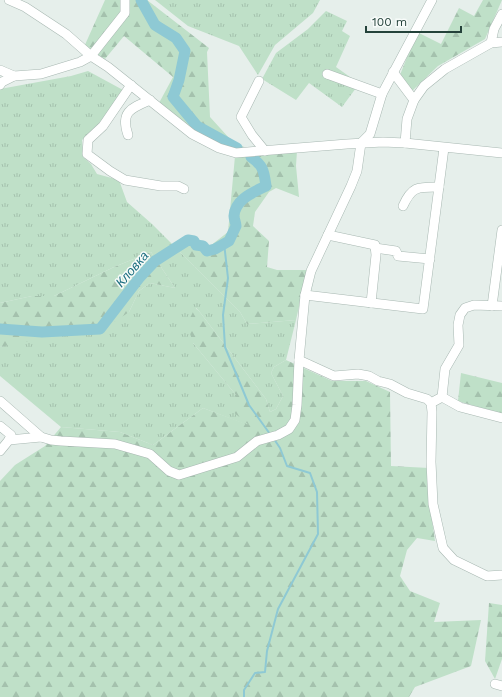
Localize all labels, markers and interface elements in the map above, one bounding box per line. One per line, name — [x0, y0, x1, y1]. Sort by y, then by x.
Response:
scale bar — [366, 8, 461, 34]
text: 100 m — [372, 15, 407, 29]
water label: Кловка — [112, 248, 152, 290]

